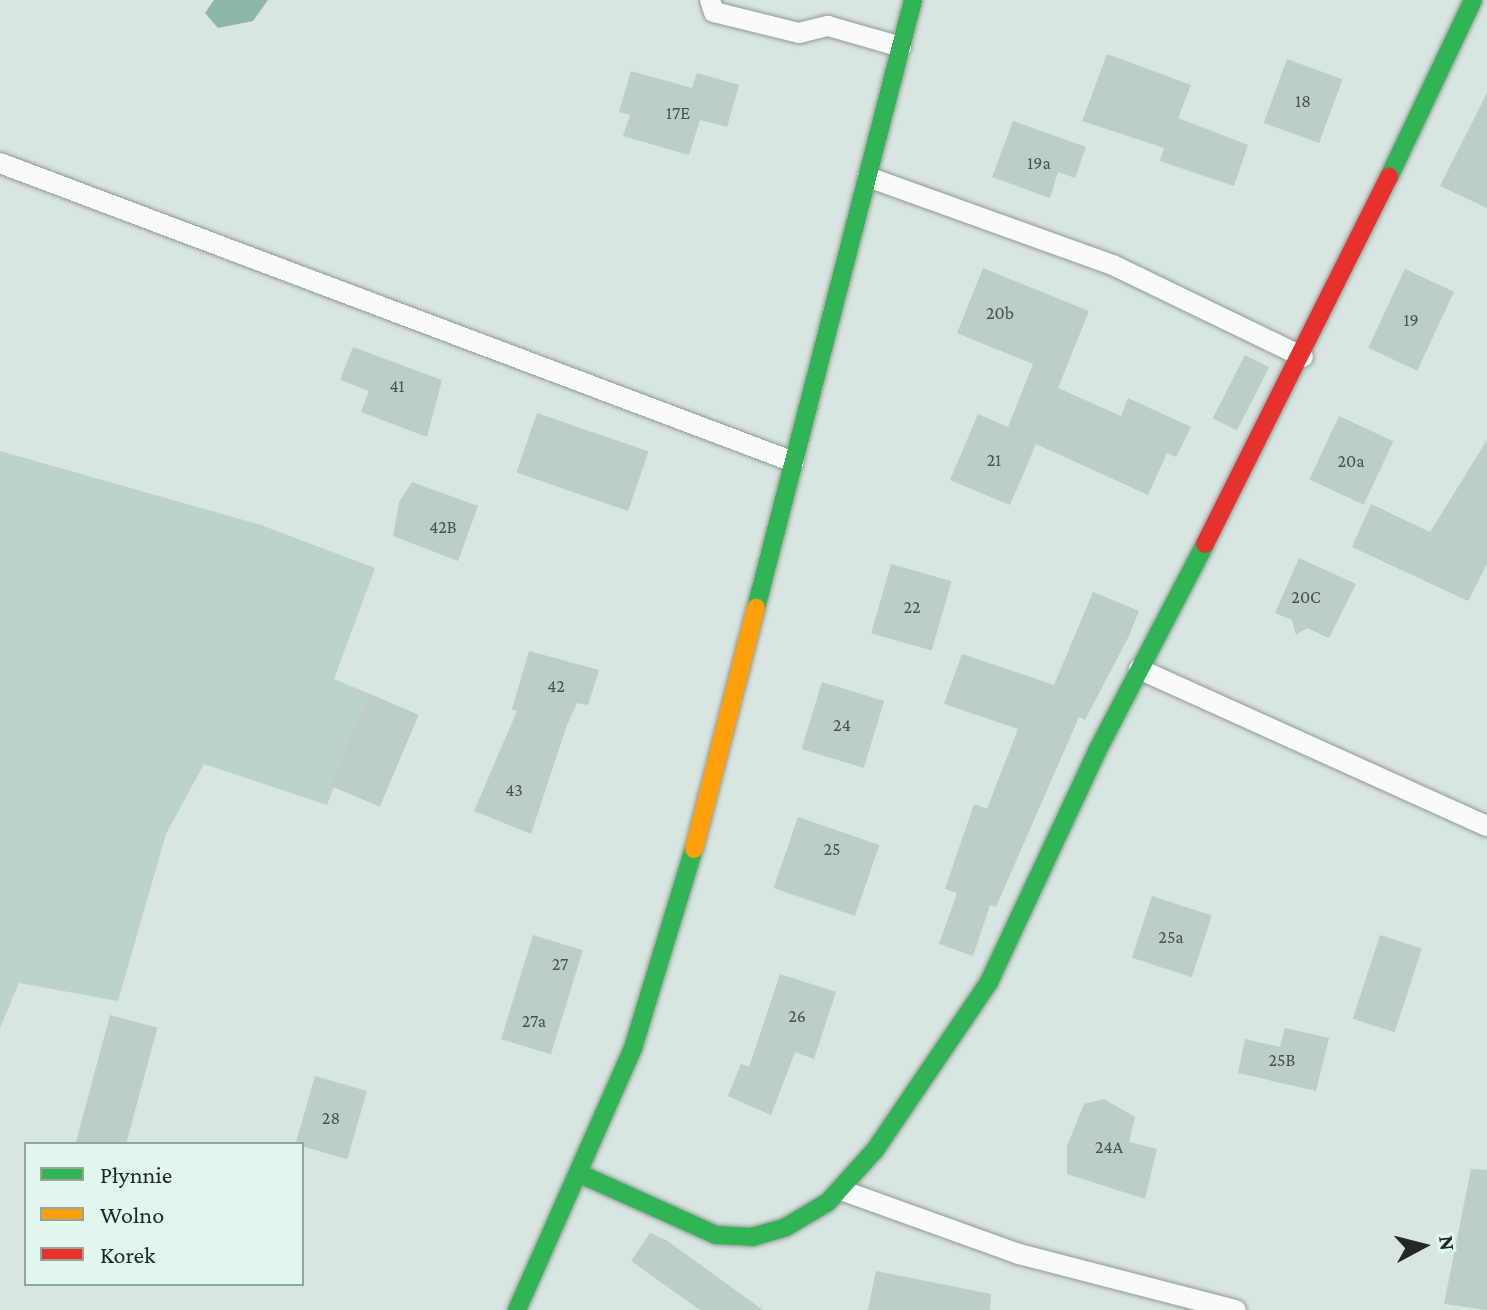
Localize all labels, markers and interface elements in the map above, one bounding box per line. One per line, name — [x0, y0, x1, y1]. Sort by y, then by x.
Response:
house number: 18 — [1295, 90, 1311, 112]
house number: 17E — [666, 102, 690, 124]
house number: 19a — [1027, 152, 1051, 174]
house number: 20b — [986, 302, 1014, 324]
house number: 19 — [1403, 309, 1419, 331]
house number: 41 — [389, 375, 405, 397]
house number: 21 — [987, 449, 1001, 471]
house number: 20a — [1337, 450, 1365, 472]
house number: 42B — [429, 516, 457, 538]
house number: 20C — [1291, 586, 1321, 608]
house number: 22 — [903, 596, 921, 618]
house number: 42 — [547, 675, 565, 697]
house number: 24 — [833, 714, 851, 736]
house number: 43 — [505, 779, 523, 801]
house number: 25 — [823, 838, 841, 860]
house number: 25a — [1158, 926, 1184, 948]
house number: 27 — [552, 953, 568, 975]
house number: 26 — [788, 1005, 806, 1027]
house number: 27a — [522, 1010, 546, 1032]
house number: 25B — [1269, 1049, 1295, 1071]
house number: 28 — [322, 1107, 340, 1129]
house number: 24A — [1095, 1136, 1123, 1158]
legend — [24, 1142, 304, 1286]
text: Płynnie — [100, 1161, 172, 1188]
text: Wolno — [100, 1201, 164, 1228]
north arrow — [1383, 1206, 1463, 1286]
text: N — [1434, 1234, 1461, 1252]
text: Korek — [100, 1241, 155, 1268]

